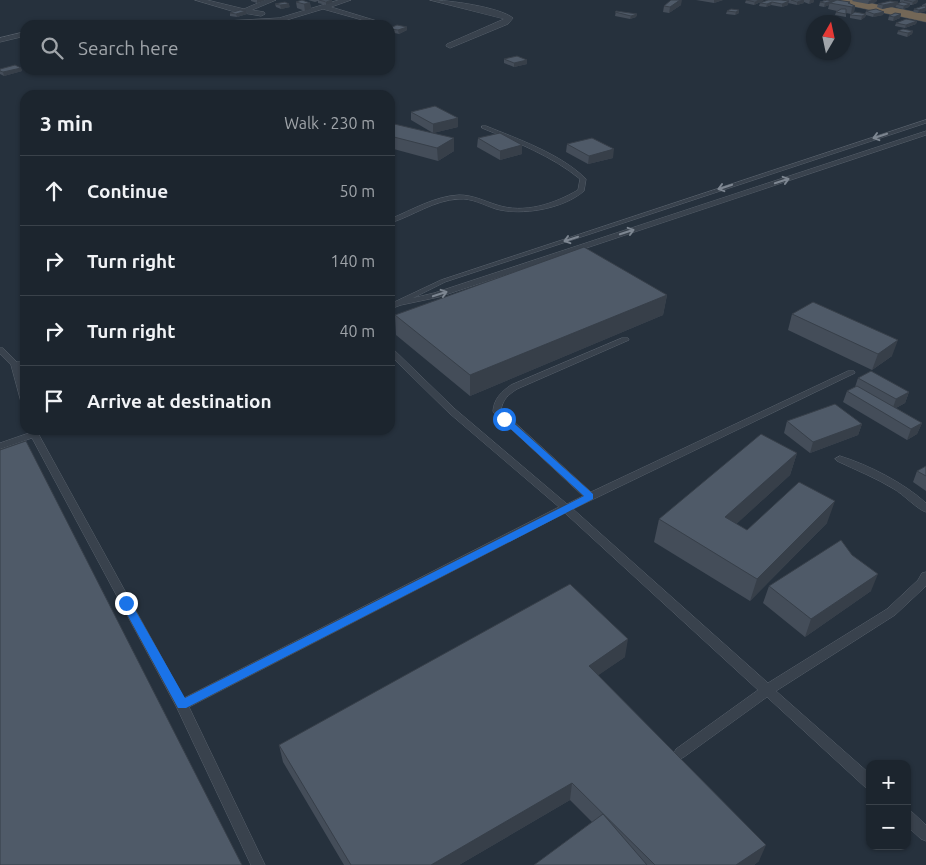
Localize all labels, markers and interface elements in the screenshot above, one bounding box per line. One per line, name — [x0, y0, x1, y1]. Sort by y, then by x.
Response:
north arrow — [806, 15, 851, 60]
search box — [20, 20, 395, 75]
icon: search — [38, 34, 66, 62]
text: Search here — [78, 37, 178, 59]
text: 3 min — [40, 111, 93, 135]
text: Walk · 230 m — [284, 114, 375, 132]
one-way arrow — [872, 132, 888, 142]
one-way arrow — [773, 176, 789, 185]
icon: ahead — [40, 177, 68, 205]
text: Continue — [87, 180, 168, 202]
text: 50 m — [339, 182, 375, 200]
one-way arrow — [718, 183, 734, 193]
one-way arrow — [619, 226, 635, 236]
one-way arrow — [563, 234, 579, 244]
icon: right — [40, 247, 68, 275]
text: Turn right — [87, 250, 175, 272]
text: 140 m — [330, 252, 375, 270]
one-way arrow — [431, 288, 447, 298]
icon: right — [40, 317, 68, 345]
text: Turn right — [87, 320, 175, 342]
text: 40 m — [339, 322, 375, 340]
icon: arrive — [40, 387, 68, 415]
text: Arrive at destination — [87, 390, 272, 412]
route start — [493, 408, 516, 431]
route end — [115, 592, 138, 615]
map controls — [866, 760, 911, 850]
button: + — [866, 760, 911, 805]
button: − — [866, 805, 911, 850]

